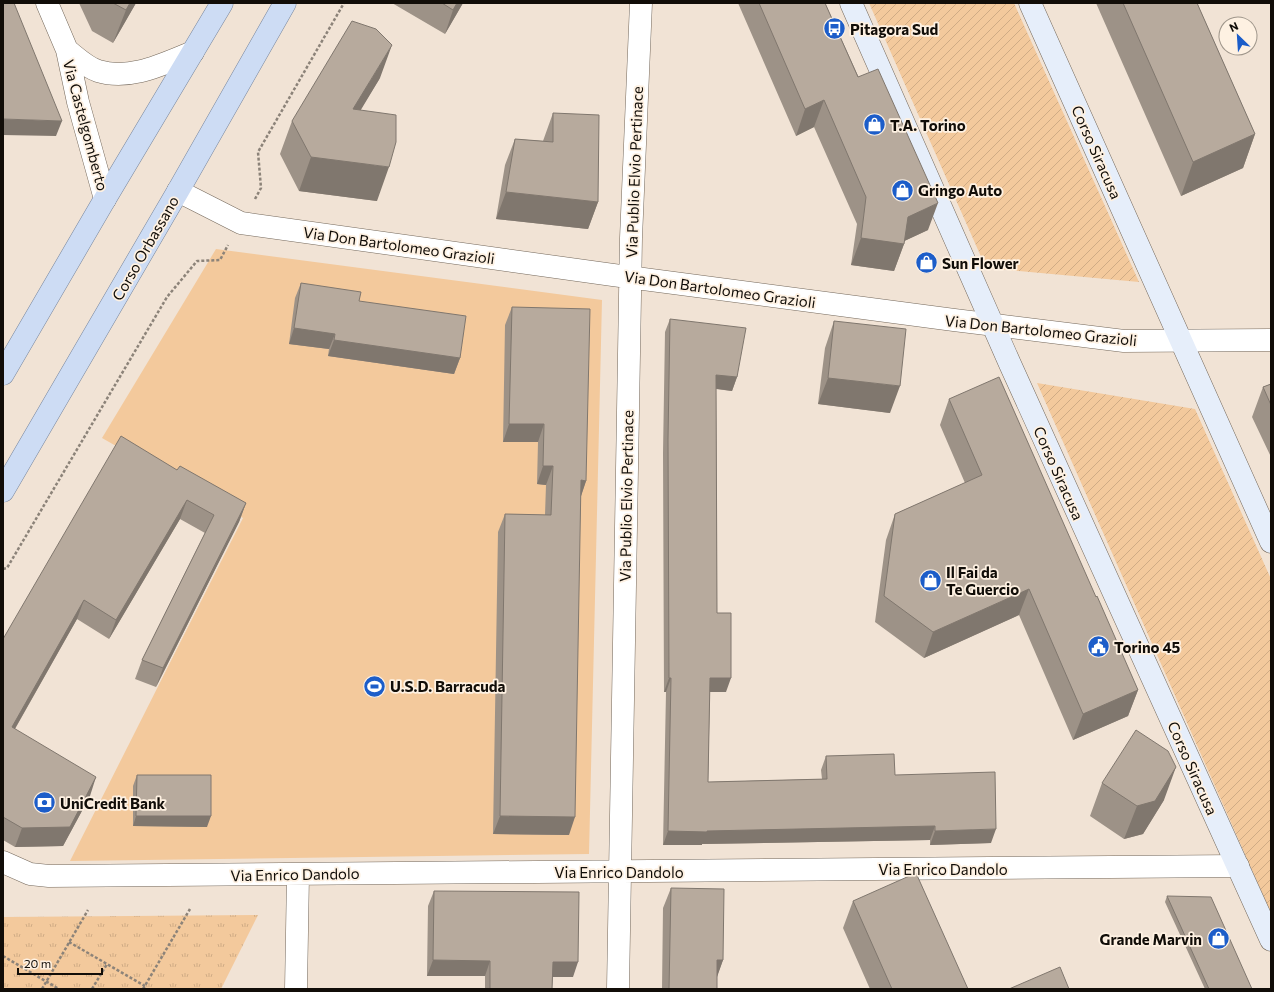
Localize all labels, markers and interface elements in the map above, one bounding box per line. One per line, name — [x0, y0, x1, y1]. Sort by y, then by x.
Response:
bus stop icon: Pitagora Sud — [821, 16, 847, 42]
north arrow — [1218, 16, 1258, 56]
text: N — [1227, 19, 1240, 34]
place label: Pitagora Sud — [850, 20, 938, 38]
street label: Via Castelgomberto — [60, 57, 112, 193]
street label: Via Publio Elvio Pertinace — [622, 86, 646, 258]
street label: Corso Siracusa — [1068, 102, 1126, 202]
shop icon: T.A. Torino — [861, 112, 887, 138]
place label: T.A. Torino — [890, 116, 966, 134]
shop icon: Gringo Auto — [889, 177, 915, 203]
place label: Gringo Auto — [918, 181, 1002, 199]
street label: Corso Orbassano — [108, 193, 182, 303]
street label: Via Don Bartolomeo Grazioli — [302, 223, 496, 267]
shop icon: Sun Flower — [914, 250, 940, 276]
place label: Sun Flower — [942, 254, 1019, 272]
street label: Via Don Bartolomeo Grazioli — [623, 267, 817, 311]
street label: Via Don Bartolomeo Grazioli — [944, 311, 1138, 349]
street label: Via Publio Elvio Pertinace — [616, 410, 637, 582]
street label: Corso Siracusa — [1030, 423, 1088, 523]
place label: Il Fai da Te Guercio — [946, 563, 1019, 598]
shop icon: Il Fai da Te Guercio — [918, 568, 944, 594]
public building icon: Torino 45 — [1085, 634, 1111, 660]
place label: Torino 45 — [1114, 638, 1181, 656]
sports icon: U.S.D. Barracuda — [362, 673, 388, 699]
place label: U.S.D. Barracuda — [390, 677, 506, 695]
street label: Corso Siracusa — [1164, 718, 1222, 818]
bank icon: UniCredit Bank — [31, 790, 57, 816]
place label: UniCredit Bank — [60, 794, 166, 812]
street label: Via Enrico Dandolo — [878, 860, 1008, 878]
street label: Via Enrico Dandolo — [554, 863, 684, 881]
street label: Via Enrico Dandolo — [230, 864, 360, 884]
shop icon: Grande Marvin — [1205, 926, 1231, 952]
place label: Grande Marvin — [1100, 930, 1202, 948]
scale bar — [18, 950, 102, 976]
text: 20 m — [24, 956, 51, 970]

